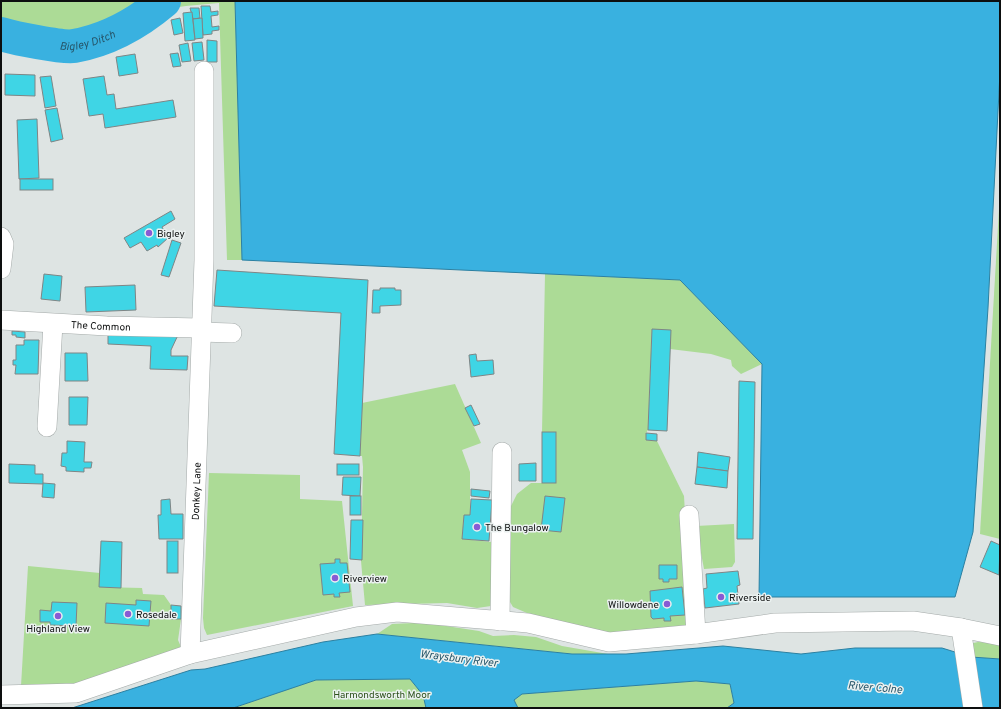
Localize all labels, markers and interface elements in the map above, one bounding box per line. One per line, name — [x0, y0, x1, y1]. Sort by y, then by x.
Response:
water label: Bigley Ditch — [59, 28, 118, 54]
marker: Bigley — [144, 228, 154, 238]
place label: Bigley — [157, 228, 185, 241]
street label: The Common — [71, 319, 131, 335]
street label: Donkey Lane — [190, 462, 205, 520]
marker: The Bungalow — [472, 522, 482, 532]
place label: The Bungalow — [485, 522, 549, 535]
marker: Riverview — [330, 573, 340, 583]
place label: Riverview — [343, 573, 387, 586]
marker: Riverside — [716, 592, 726, 602]
place label: Riverside — [729, 592, 771, 605]
place label: Willowdene — [608, 599, 659, 612]
marker: Willowdene — [662, 599, 672, 609]
marker: Rosedale — [123, 609, 133, 619]
place label: Rosedale — [136, 609, 177, 622]
marker: Highland View — [53, 611, 63, 621]
place label: Highland View — [26, 623, 90, 636]
water label: Wraysbury River — [419, 647, 499, 671]
water label: River Colne — [847, 679, 903, 697]
park label: Harmondsworth Moor — [333, 689, 431, 702]

